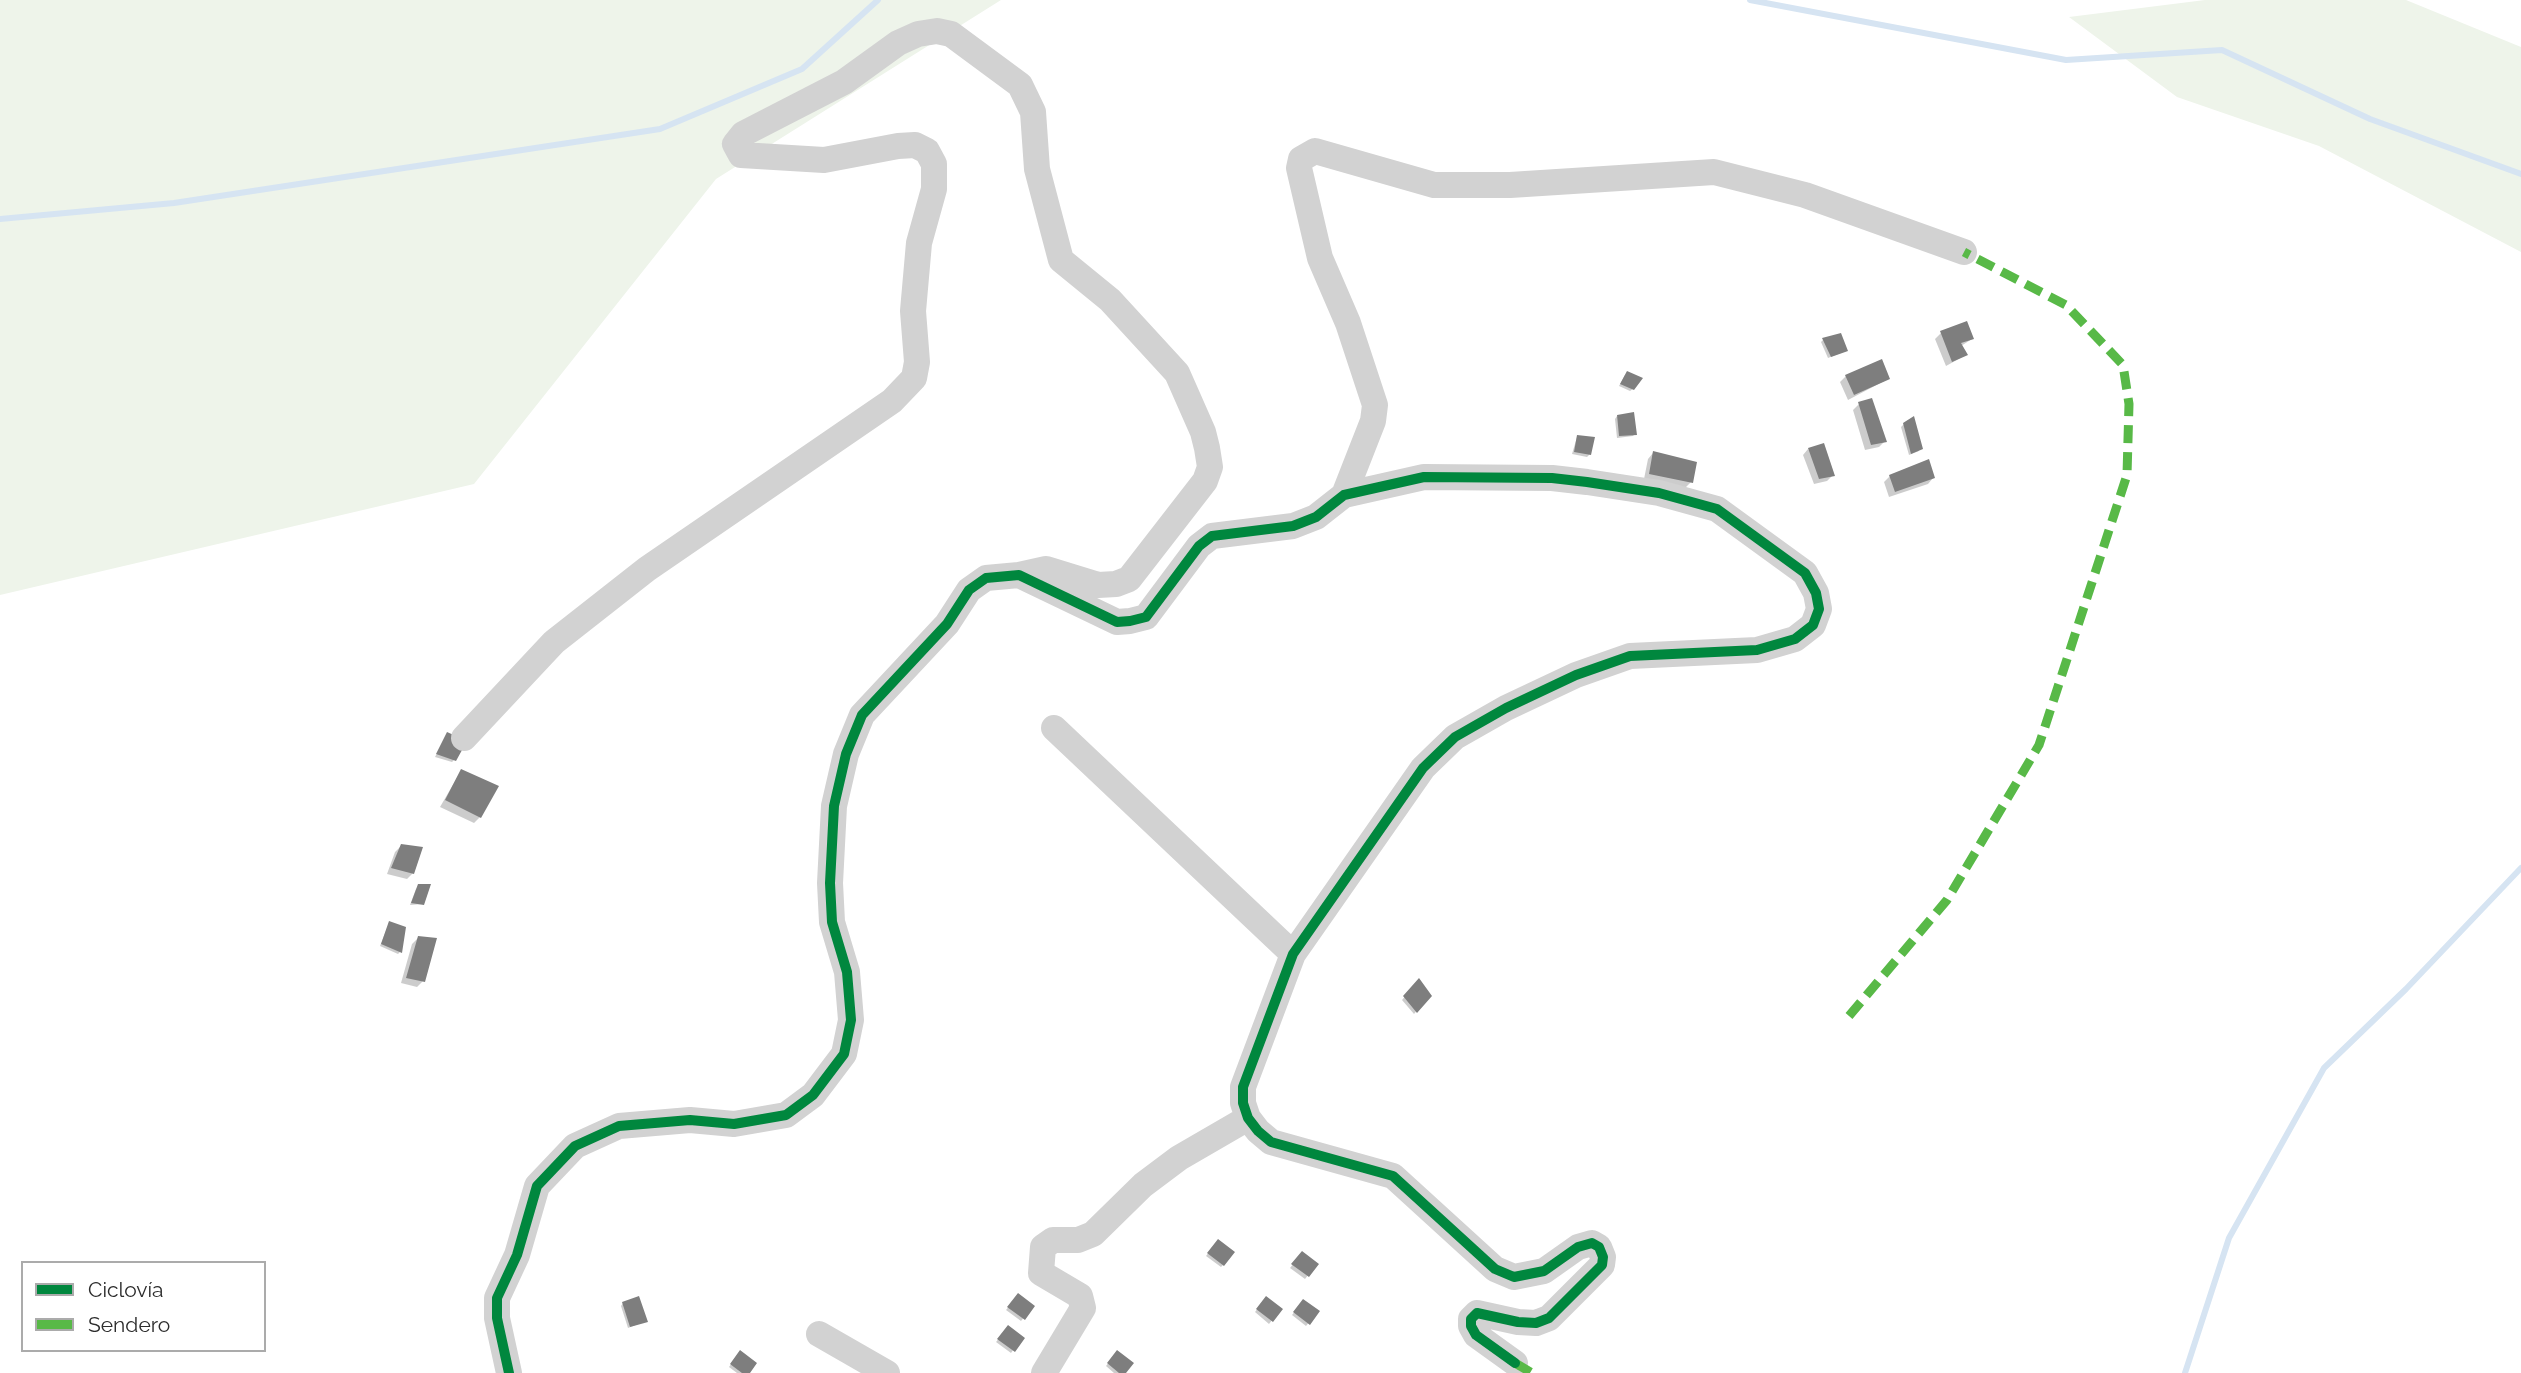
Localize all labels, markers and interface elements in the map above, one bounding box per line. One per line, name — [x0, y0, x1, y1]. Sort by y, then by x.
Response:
legend — [21, 1261, 266, 1352]
text: Ciclovía — [88, 1277, 164, 1302]
text: Sendero — [88, 1312, 170, 1337]

